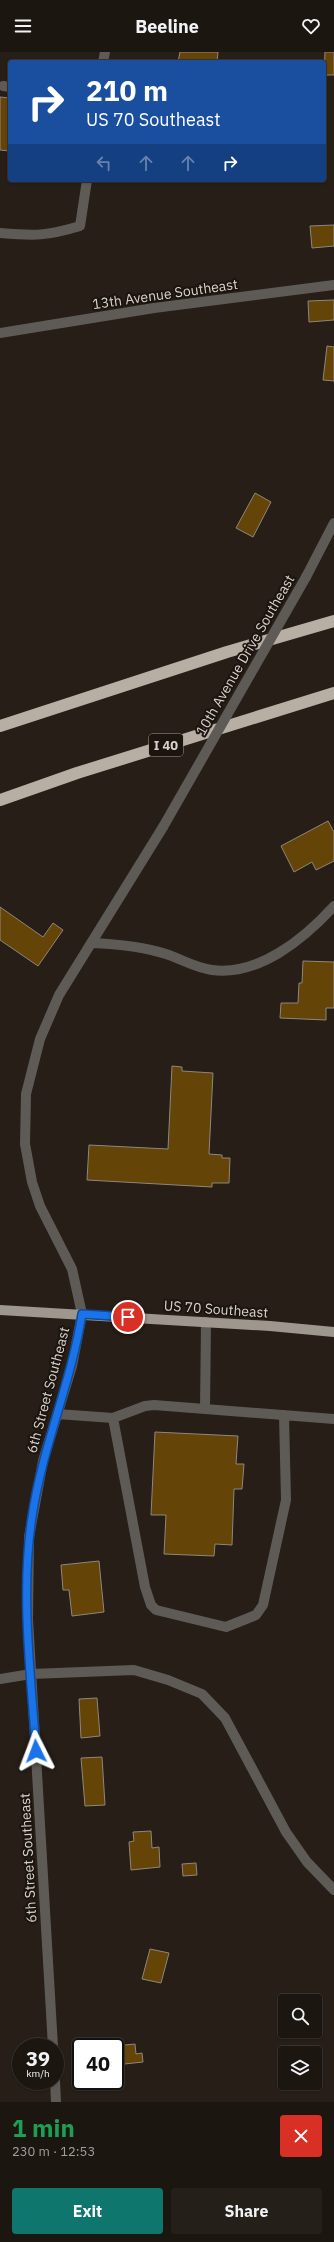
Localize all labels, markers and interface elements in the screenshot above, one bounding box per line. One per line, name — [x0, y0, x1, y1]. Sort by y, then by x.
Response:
icon: menu — [12, 15, 34, 37]
text: Beeline — [135, 15, 199, 38]
icon: heart — [300, 15, 322, 37]
text: 210 m — [86, 72, 168, 109]
icon: right — [20, 76, 72, 128]
text: US 70 Southeast — [86, 108, 221, 131]
icon: left — [93, 152, 115, 174]
icon: ahead — [135, 152, 157, 174]
icon: ahead — [177, 152, 199, 174]
icon: right — [219, 152, 241, 174]
street label: 13th Avenue Southeast — [91, 275, 239, 313]
street label: 10th Avenue Drive Southeast — [192, 571, 298, 738]
road number: I 40 — [149, 734, 183, 756]
street label: US 70 Southeast — [163, 1296, 269, 1322]
pin — [111, 1300, 145, 1334]
icon: arrive — [117, 1306, 139, 1328]
street label: 6th Street Southeast — [22, 1325, 74, 1455]
position arrow — [15, 1730, 57, 1772]
street label: 6th Street Southeast — [16, 1793, 40, 1923]
map controls — [278, 1994, 322, 2090]
button: search — [278, 1994, 322, 2038]
speed limit sign: 40 — [72, 2038, 124, 2090]
text: 39 — [26, 2045, 50, 2072]
button: layers — [278, 2046, 322, 2090]
text: km/h — [26, 2067, 50, 2080]
text: 1 min — [12, 2112, 75, 2144]
button: close — [280, 2115, 322, 2157]
text: 230 m · 12:53 — [12, 2143, 95, 2160]
button: Exit — [12, 2188, 163, 2234]
button: Share — [171, 2188, 322, 2234]

